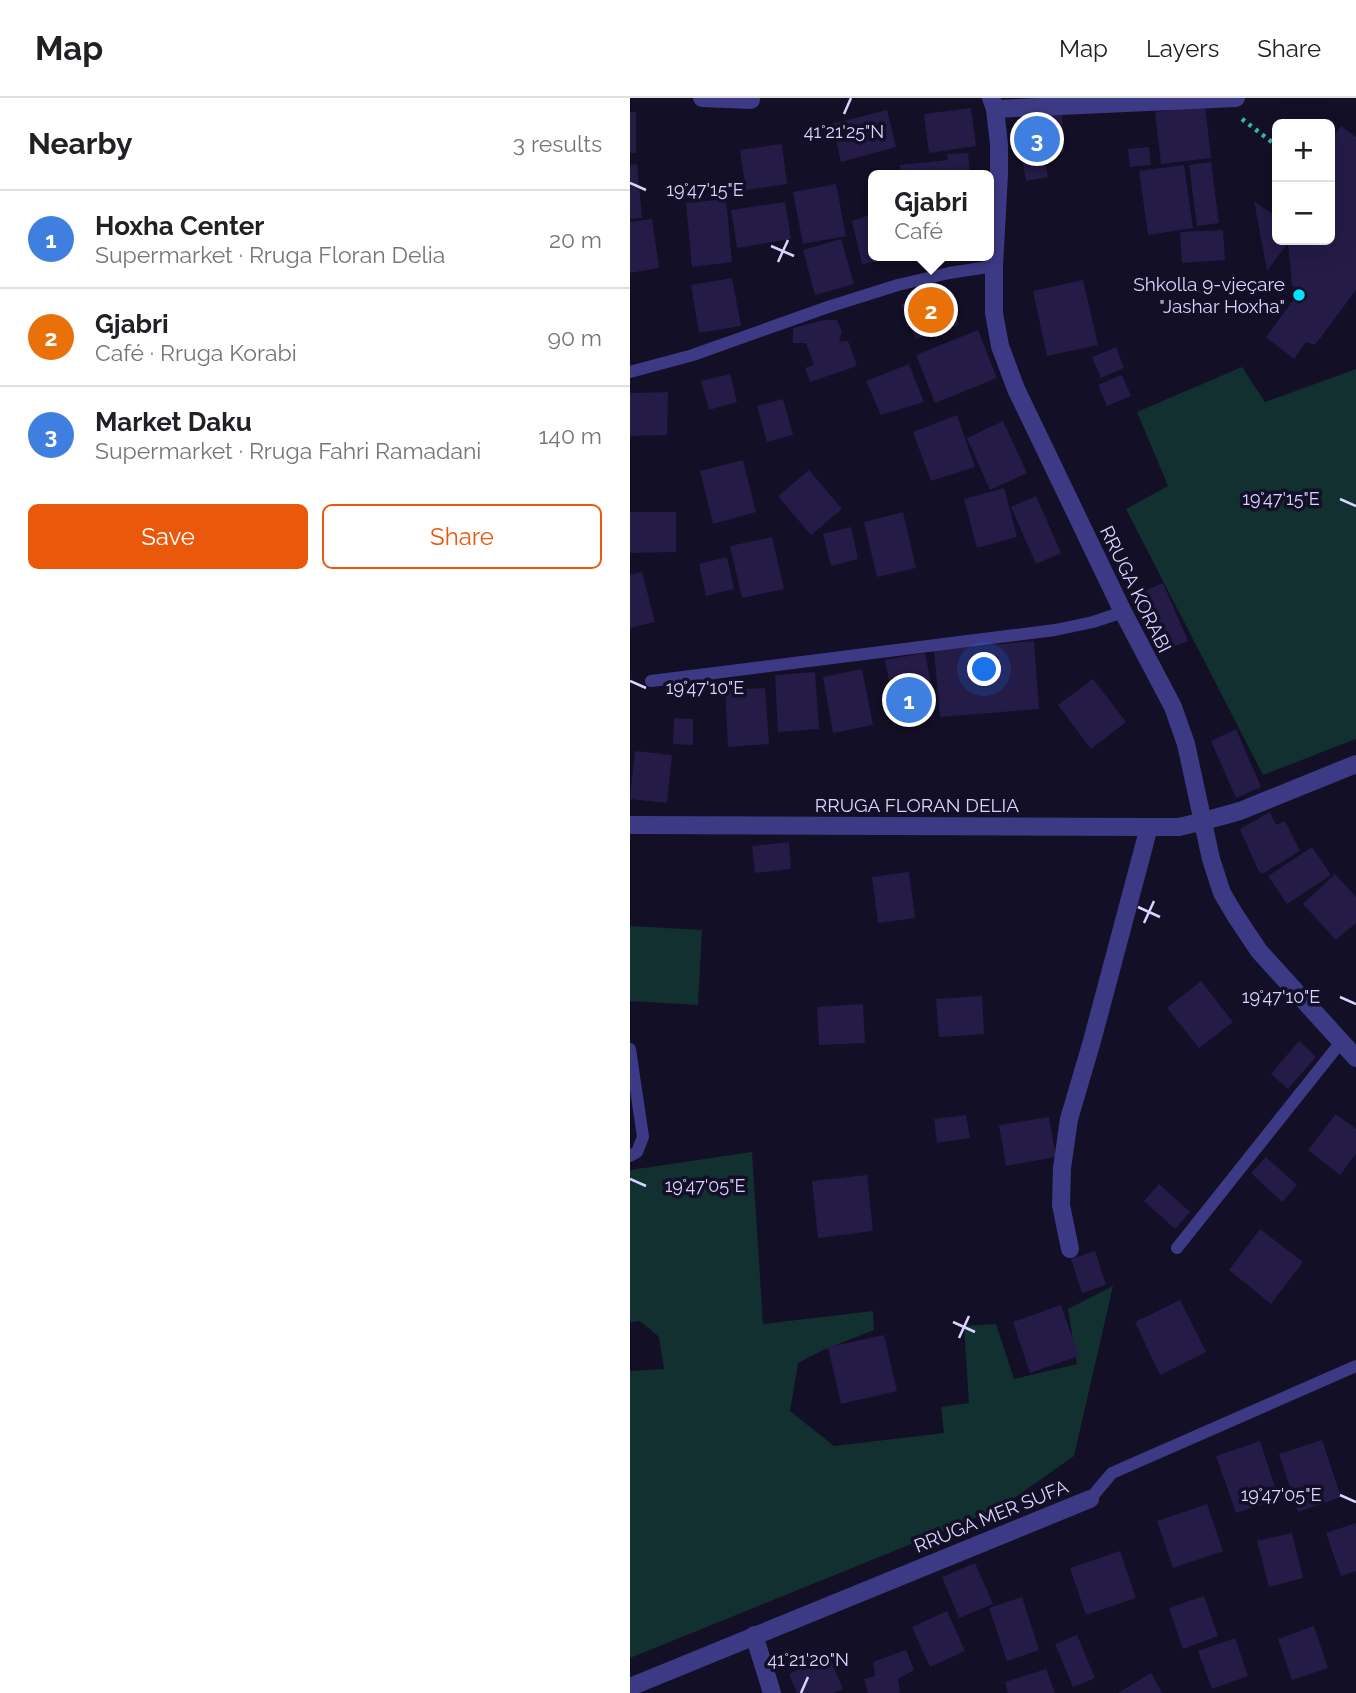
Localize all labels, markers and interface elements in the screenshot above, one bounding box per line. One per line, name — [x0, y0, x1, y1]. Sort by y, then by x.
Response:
text: Map — [35, 29, 103, 68]
text: Map — [1059, 34, 1108, 63]
text: Layers — [1146, 34, 1219, 63]
text: Share — [1257, 34, 1321, 63]
pin: 3 — [1014, 113, 1060, 165]
map controls — [1272, 119, 1335, 245]
button: + — [1272, 119, 1335, 182]
text: 41°21'25"N — [804, 121, 884, 142]
text: Nearby — [28, 126, 132, 161]
text: 3 results — [513, 130, 602, 157]
popup — [868, 170, 994, 261]
text: 19°47'15"E — [666, 179, 744, 200]
button: − — [1272, 182, 1335, 245]
text: Gjabri — [894, 187, 968, 217]
text: Hoxha Center — [95, 211, 264, 241]
text: Café — [894, 217, 943, 244]
text: 1 — [45, 226, 57, 253]
text: 20 m — [549, 226, 602, 253]
text: Supermarket · Rruga Floran Delia — [95, 241, 445, 268]
place label: Shkolla 9-vjeçare "Jashar Hoxha" — [1133, 273, 1285, 317]
pin: 2 — [908, 284, 954, 336]
marker: Shkolla 9-vjeçare "Jashar Hoxha" — [1291, 287, 1307, 303]
text: Gjabri — [95, 309, 169, 339]
text: 2 — [45, 324, 57, 351]
text: 90 m — [547, 324, 602, 351]
text: Café · Rruga Korabi — [95, 339, 297, 366]
text: Market Daku — [95, 407, 252, 437]
text: 3 — [45, 422, 57, 449]
text: 140 m — [539, 422, 602, 449]
text: Supermarket · Rruga Fahri Ramadani — [95, 437, 481, 464]
text: 19°47'15"E — [1242, 488, 1320, 509]
button: Save — [28, 504, 308, 569]
button: Share — [322, 504, 602, 569]
street label: RRUGA KORABI — [1096, 522, 1176, 656]
your location — [967, 652, 1001, 686]
pin: 1 — [886, 674, 932, 726]
text: 19°47'10"E — [666, 677, 744, 698]
street label: RRUGA FLORAN DELIA — [815, 794, 1019, 816]
text: 19°47'10"E — [1242, 986, 1320, 1007]
text: 19°47'05"E — [665, 1175, 745, 1196]
street label: RRUGA MER SUFA — [911, 1475, 1071, 1557]
text: 19°47'05"E — [1241, 1484, 1321, 1505]
text: 41°21'20"N — [767, 1649, 849, 1670]

